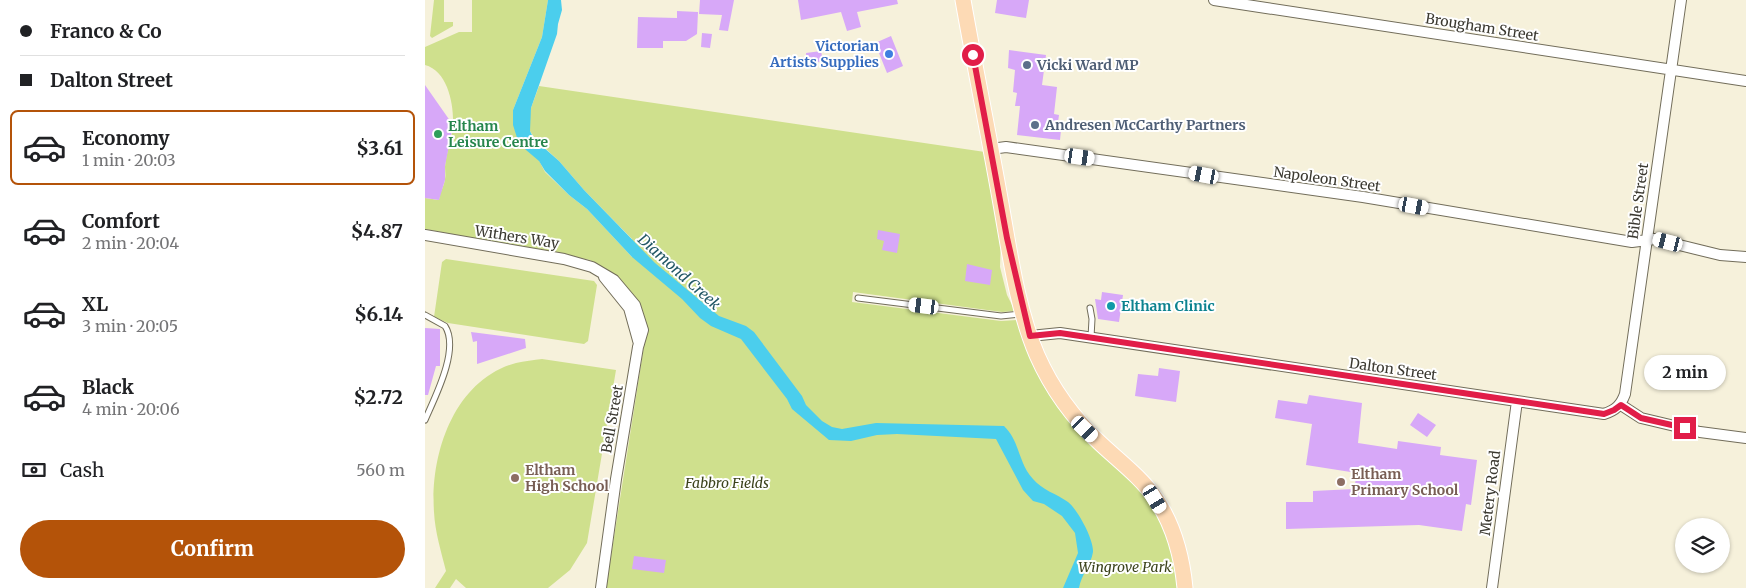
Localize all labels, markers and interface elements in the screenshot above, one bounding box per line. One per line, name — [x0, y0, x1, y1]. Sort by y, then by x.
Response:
street label: Brougham Street — [1424, 9, 1540, 45]
text: Franco & Co — [50, 19, 162, 43]
place label: Victorian Artists Supplies — [769, 37, 879, 71]
route start — [962, 44, 984, 66]
marker: Victorian Artists Supplies — [883, 48, 895, 60]
place label: Vicki Ward MP — [1036, 56, 1139, 74]
marker: Vicki Ward MP — [1021, 59, 1033, 71]
text: Dalton Street — [50, 68, 173, 92]
place label: Andresen McCarthy Partners — [1044, 116, 1246, 134]
place label: Eltham Leisure Centre — [448, 117, 548, 151]
marker: Andresen McCarthy Partners — [1029, 119, 1041, 131]
icon: car — [22, 125, 67, 170]
text: Economy — [82, 126, 170, 150]
marker: Eltham Leisure Centre — [432, 128, 444, 140]
text: $3.61 — [356, 136, 403, 160]
car — [1064, 147, 1095, 167]
text: 1 min · 20:03 — [82, 150, 176, 170]
street label: Bible Street — [1624, 161, 1652, 240]
street label: Napoleon Street — [1272, 163, 1382, 195]
car — [1187, 165, 1220, 185]
car — [1397, 196, 1430, 216]
icon: car — [22, 208, 67, 253]
text: Comfort — [82, 209, 160, 233]
text: $4.87 — [351, 219, 403, 243]
street label: Withers Way — [473, 221, 561, 253]
water label: Diamond Creek — [633, 229, 725, 314]
car — [1651, 231, 1684, 253]
text: 2 min · 20:04 — [82, 233, 179, 253]
icon: car — [22, 291, 67, 336]
text: XL — [82, 292, 108, 316]
car — [908, 297, 939, 315]
place label: Eltham Clinic — [1121, 297, 1215, 315]
marker: Eltham Clinic — [1105, 300, 1117, 312]
text: $6.14 — [354, 302, 403, 326]
text: 3 min · 20:05 — [82, 316, 178, 336]
street label: Dalton Street — [1348, 354, 1439, 384]
callout: 2 min — [1644, 356, 1726, 390]
text: 2 min — [1662, 362, 1708, 382]
icon: car — [22, 374, 67, 419]
text: Black — [82, 375, 134, 399]
street label: Bell Street — [597, 383, 627, 455]
text: $2.72 — [353, 385, 403, 409]
text: 4 min · 20:06 — [82, 399, 180, 419]
car — [1069, 413, 1101, 445]
route end — [1674, 417, 1696, 439]
street label: Metery Road — [1476, 449, 1504, 537]
icon: cash — [20, 456, 48, 484]
text: Cash — [60, 458, 104, 482]
text: 560 m — [356, 460, 405, 480]
place label: Eltham High School — [525, 461, 609, 495]
place label: Eltham Primary School — [1351, 465, 1459, 499]
marker: Eltham High School — [509, 472, 521, 484]
park label: Fabbro Fields — [684, 474, 769, 492]
marker: Eltham Primary School — [1335, 476, 1347, 488]
car — [1140, 482, 1169, 516]
map controls — [1675, 518, 1730, 573]
button: layers — [1675, 518, 1730, 573]
button: Confirm — [20, 520, 405, 578]
park label: Wingrove Park — [1078, 558, 1172, 576]

